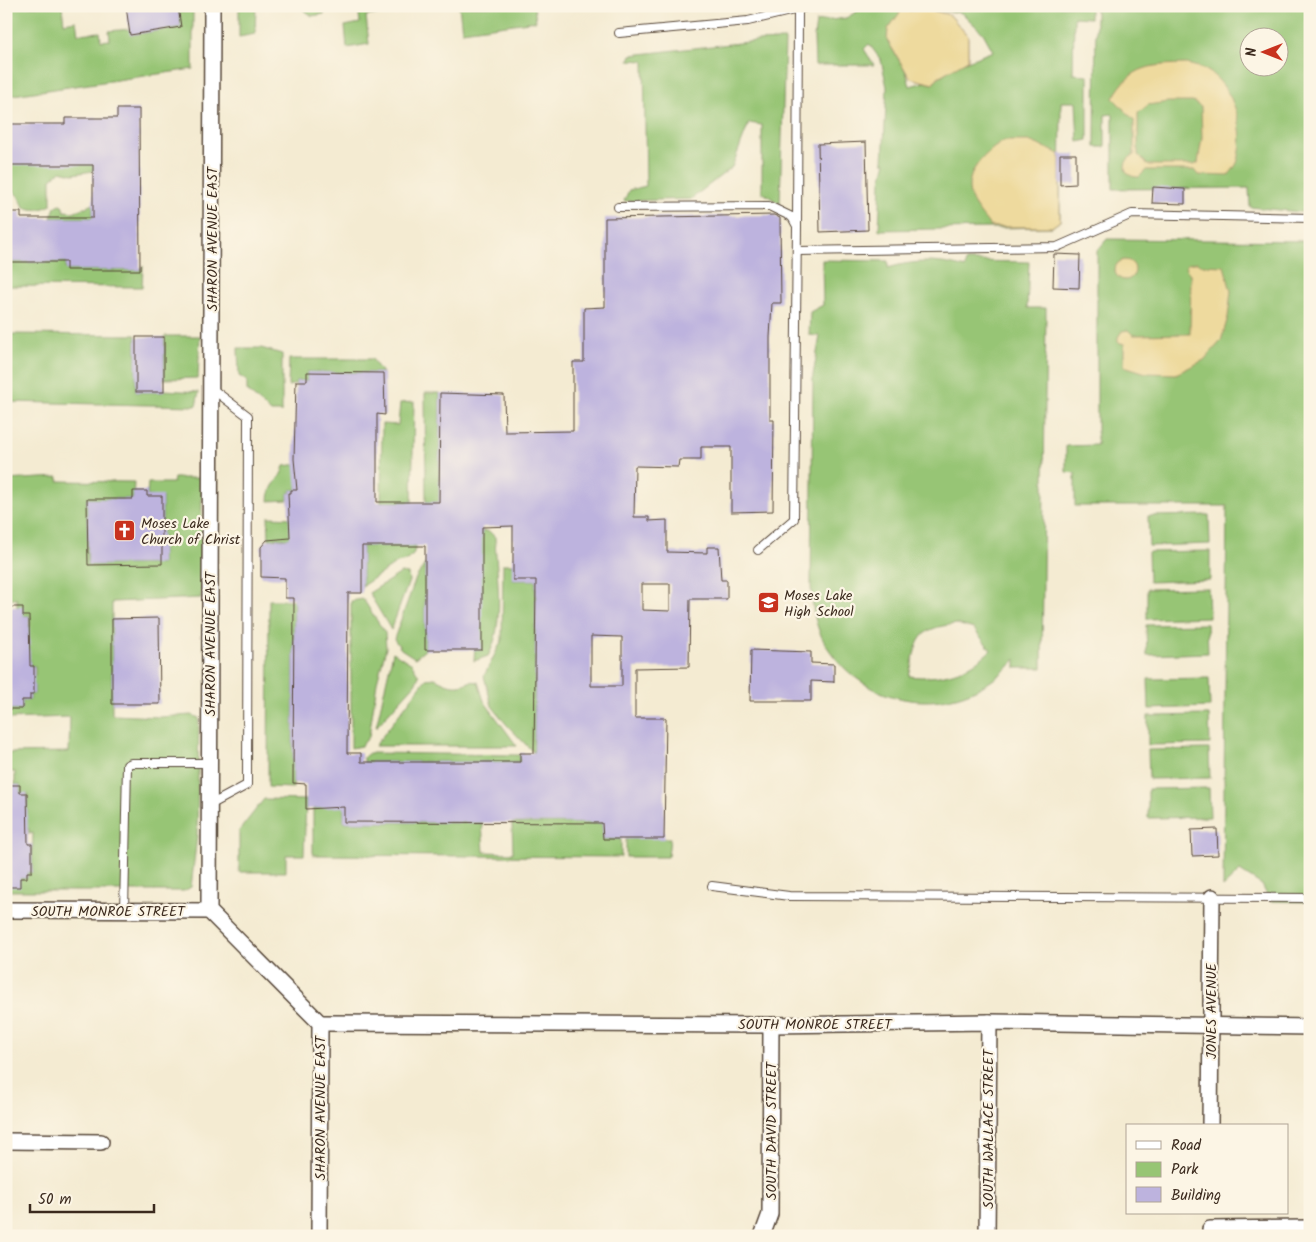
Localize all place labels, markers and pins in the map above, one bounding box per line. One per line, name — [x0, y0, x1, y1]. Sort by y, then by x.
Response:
place label: Moses Lake Church of Christ — [141, 513, 241, 551]
church icon: Moses Lake Church of Christ — [113, 519, 137, 543]
place label: Moses Lake High School — [784, 585, 854, 623]
school or university icon: Moses Lake High School — [756, 591, 780, 615]

